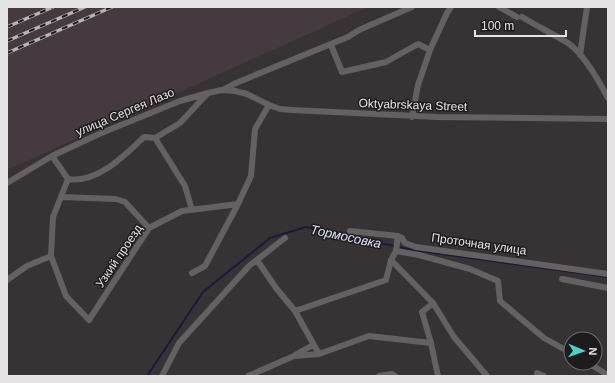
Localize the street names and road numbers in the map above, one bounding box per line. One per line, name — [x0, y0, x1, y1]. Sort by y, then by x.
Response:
street label: улица Сергея Лазо — [74, 85, 177, 139]
street label: Oktyabrskaya Street — [358, 96, 468, 114]
street label: Узкий проезд — [93, 222, 145, 290]
street label: Проточная улица — [431, 230, 528, 258]

